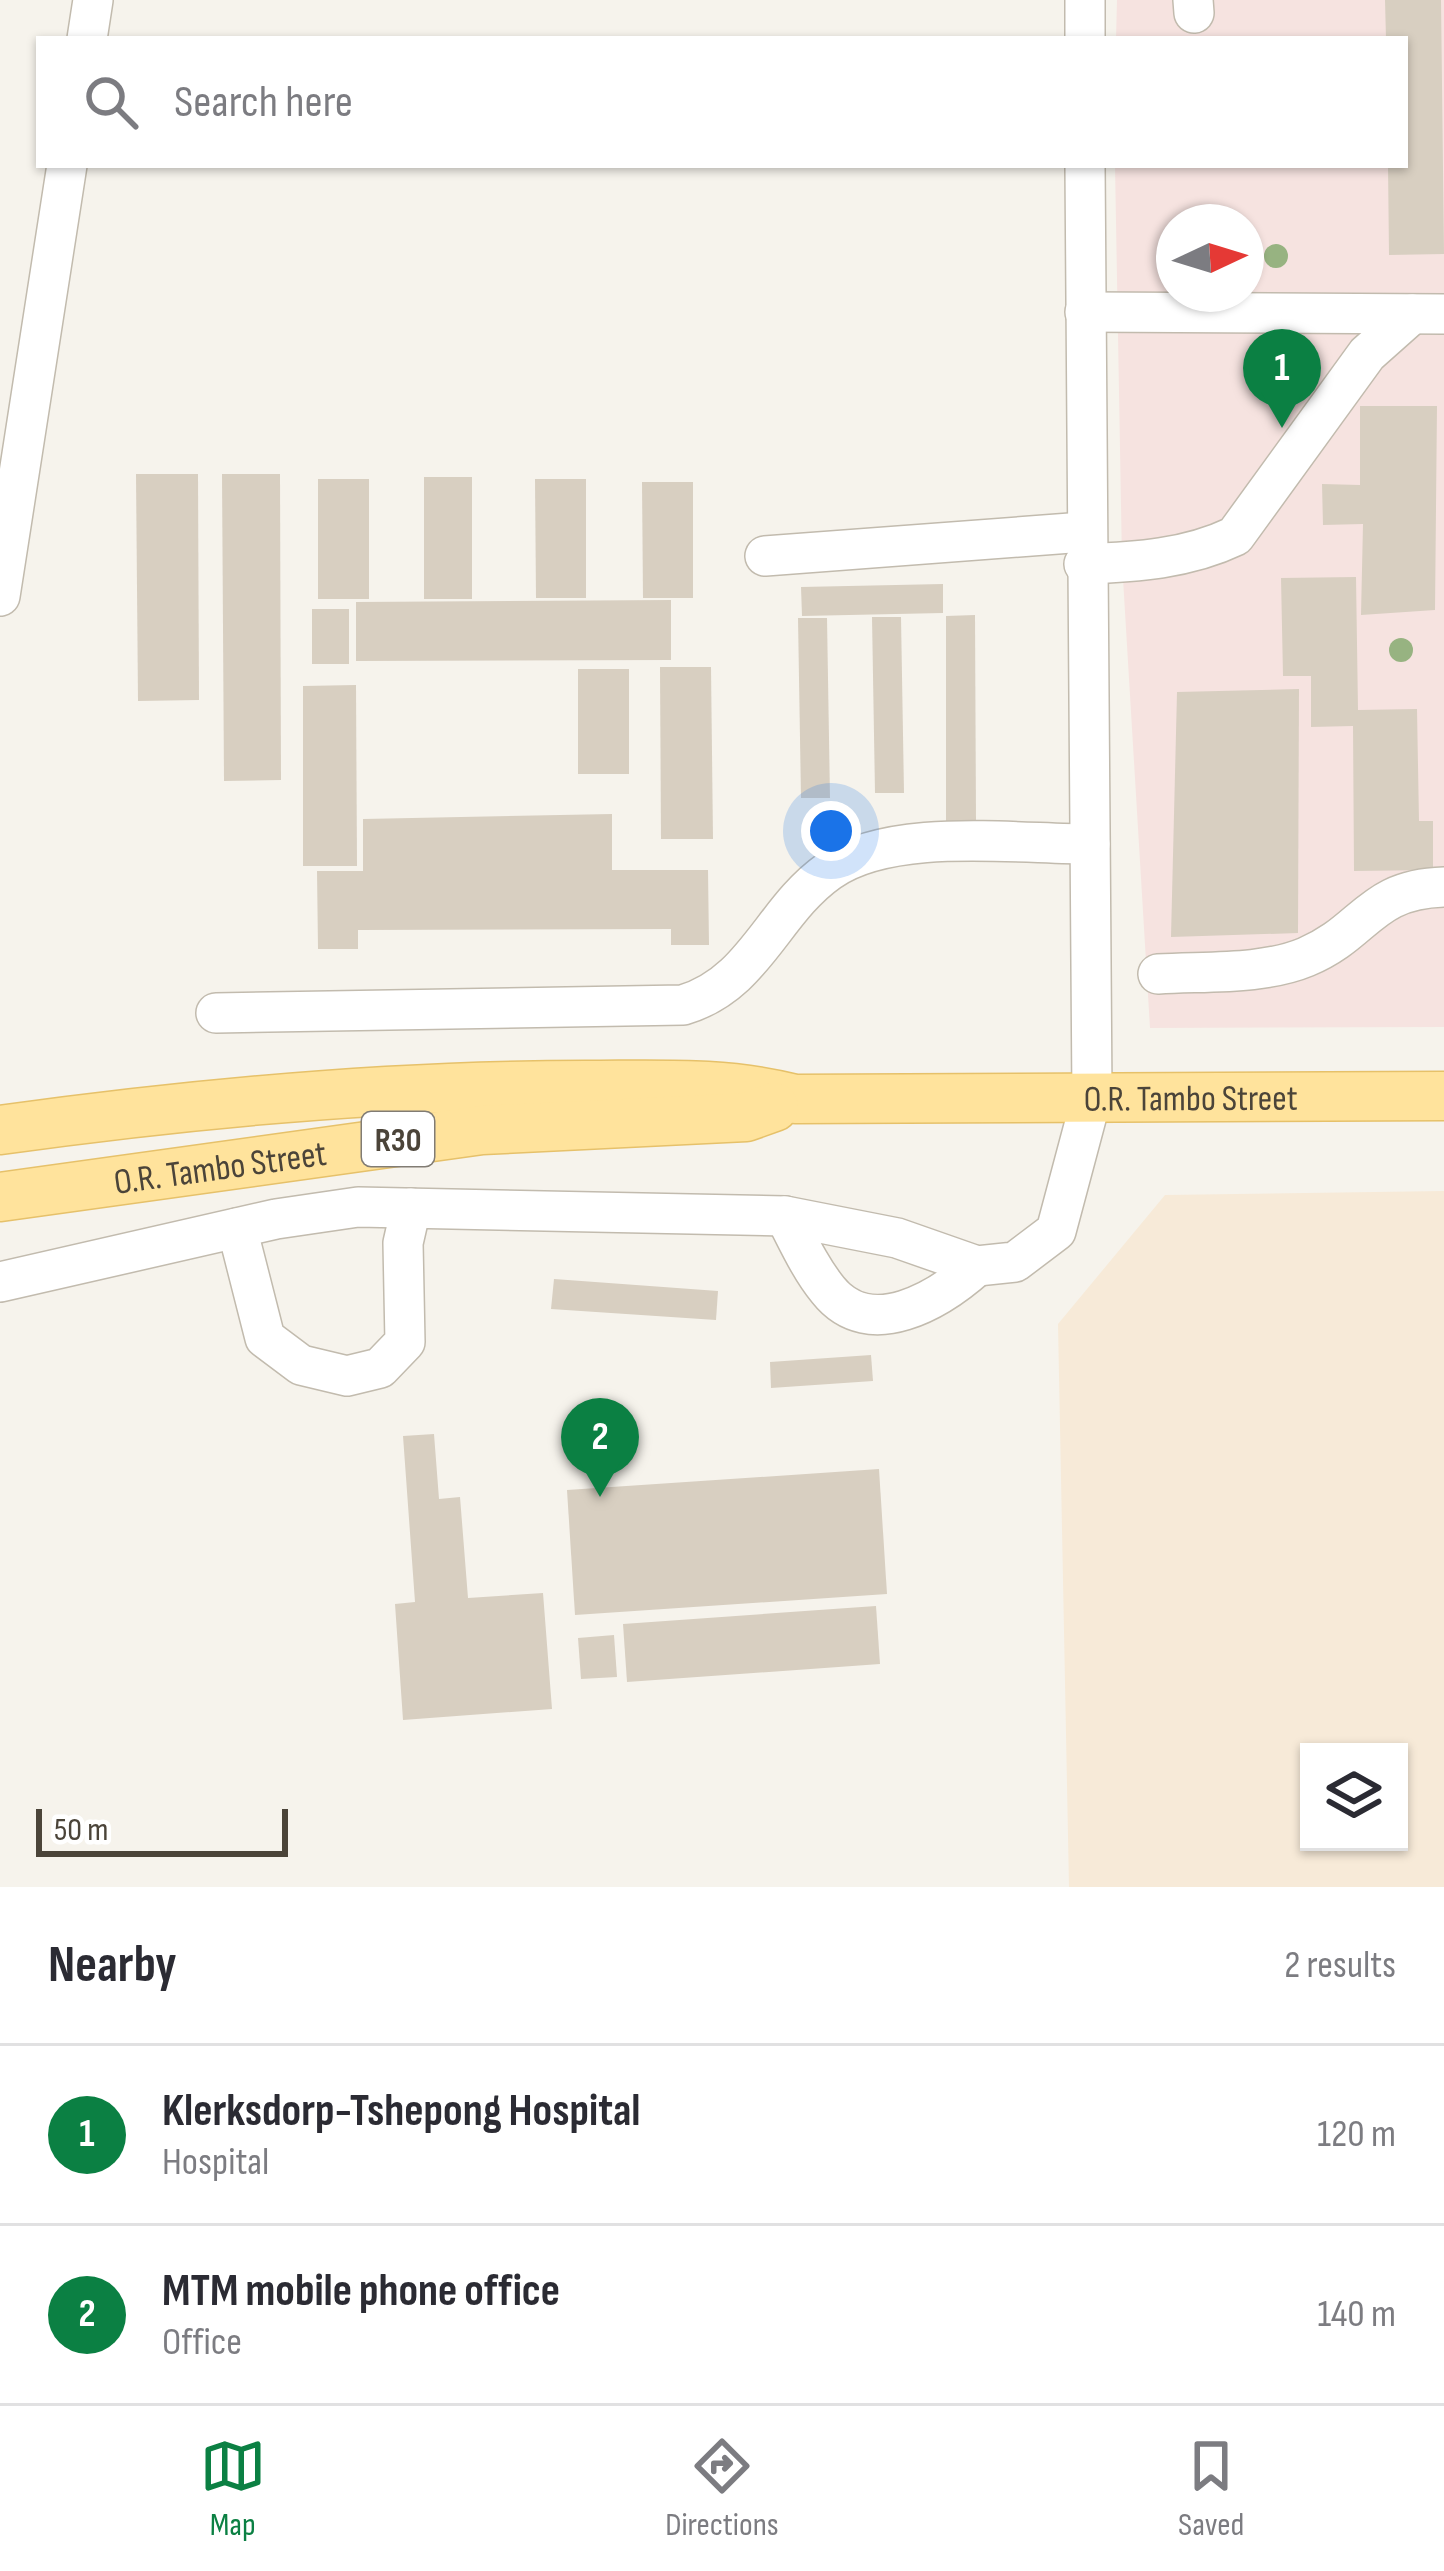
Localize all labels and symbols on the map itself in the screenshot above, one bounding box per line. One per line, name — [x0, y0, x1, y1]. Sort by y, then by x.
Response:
north arrow — [1156, 204, 1264, 312]
pin: 1 — [1243, 329, 1321, 428]
your location — [801, 801, 861, 861]
street label: O.R. Tambo Street — [1084, 1078, 1298, 1122]
road number: R30 — [362, 1112, 434, 1166]
street label: O.R. Tambo Street — [111, 1133, 329, 1205]
pin: 2 — [561, 1398, 639, 1497]
scale bar — [36, 1803, 288, 1856]

